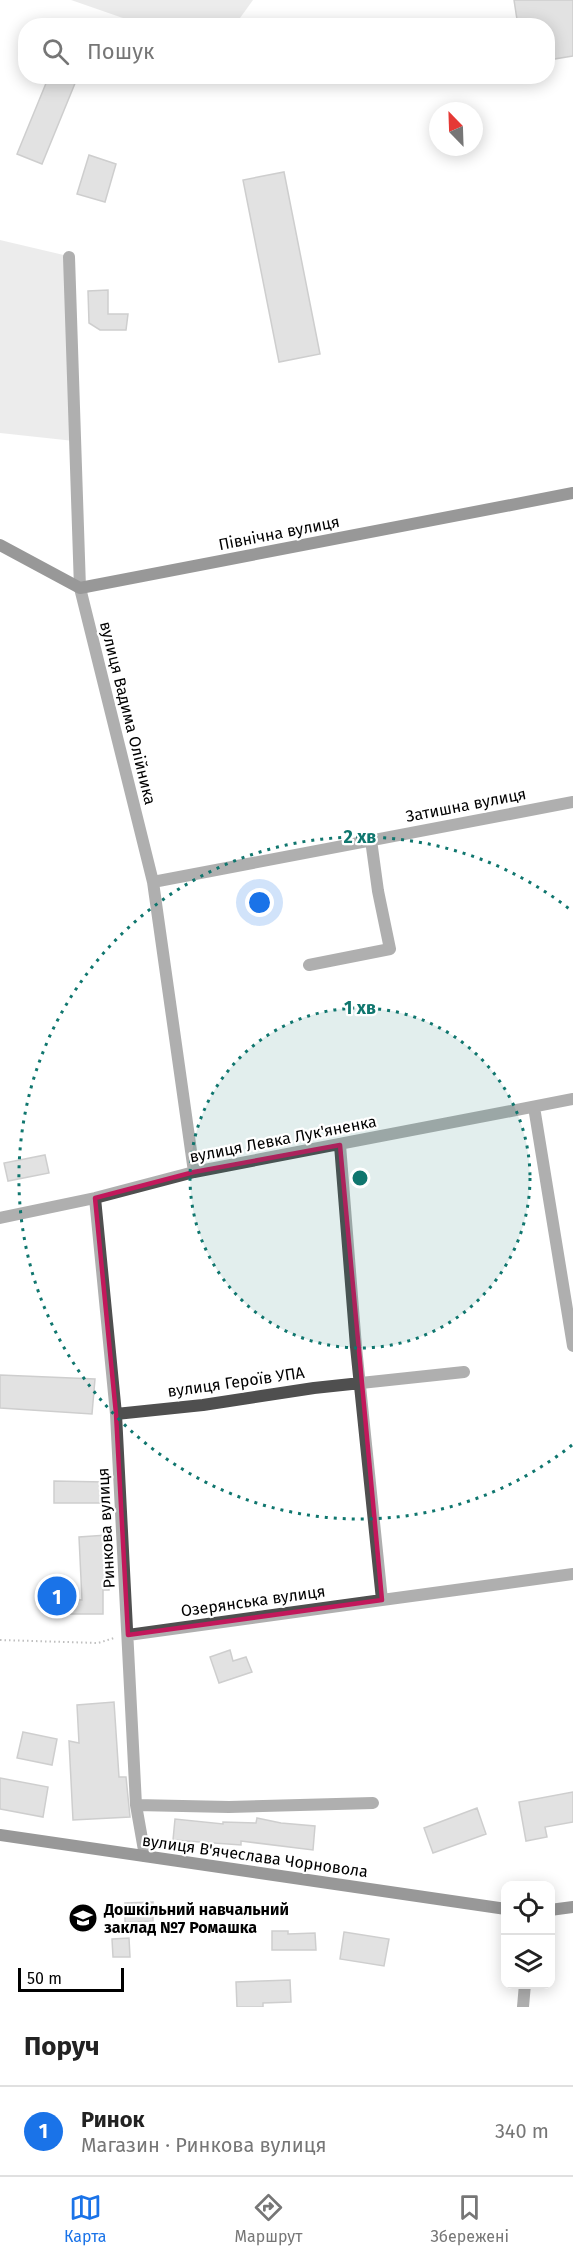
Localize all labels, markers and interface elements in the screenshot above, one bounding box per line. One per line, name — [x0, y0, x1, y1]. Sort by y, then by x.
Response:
search box — [18, 18, 555, 84]
icon: search — [39, 35, 72, 68]
text: Пошук — [87, 38, 154, 65]
north arrow — [429, 102, 483, 156]
street label: Північна вулиця — [217, 512, 341, 554]
street label: вулиця Вадима Олійника — [96, 619, 160, 807]
street label: Затишна вулиця — [404, 784, 528, 826]
text: 2 хв — [344, 826, 376, 848]
your location — [245, 888, 274, 917]
text: 1 хв — [344, 997, 376, 1019]
street label: вулиця Левка Лук'яненка — [188, 1112, 378, 1166]
centre of rings — [350, 1168, 370, 1188]
street label: вулиця Героїв УПА — [166, 1363, 307, 1401]
street label: Ринкова вулиця — [93, 1467, 119, 1589]
pin: 1 — [38, 1574, 76, 1618]
street label: Озерянська вулиця — [180, 1581, 326, 1621]
street label: вулиця В'ячеслава Чорновола — [141, 1831, 369, 1881]
map controls — [501, 1881, 555, 1989]
button: locate — [501, 1881, 555, 1935]
place label: Дошкільний навчальний заклад №7 Ромашка — [103, 1900, 289, 1937]
school or university icon: Дошкільний навчальний заклад №7 Ромашка — [67, 1902, 99, 1934]
button: layers — [501, 1935, 555, 1989]
scale bar — [18, 1965, 124, 1992]
text: 50 m — [27, 1969, 62, 1988]
text: Поруч — [24, 2031, 100, 2062]
text: Ринок — [81, 2106, 145, 2133]
text: 1 — [39, 2119, 48, 2143]
text: 340 m — [495, 2119, 549, 2143]
text: Магазин · Ринкова вулиця — [81, 2133, 326, 2157]
tab: Карта — [64, 2191, 106, 2246]
tab: Маршрут — [235, 2191, 302, 2246]
tab: Збережені — [430, 2191, 509, 2246]

